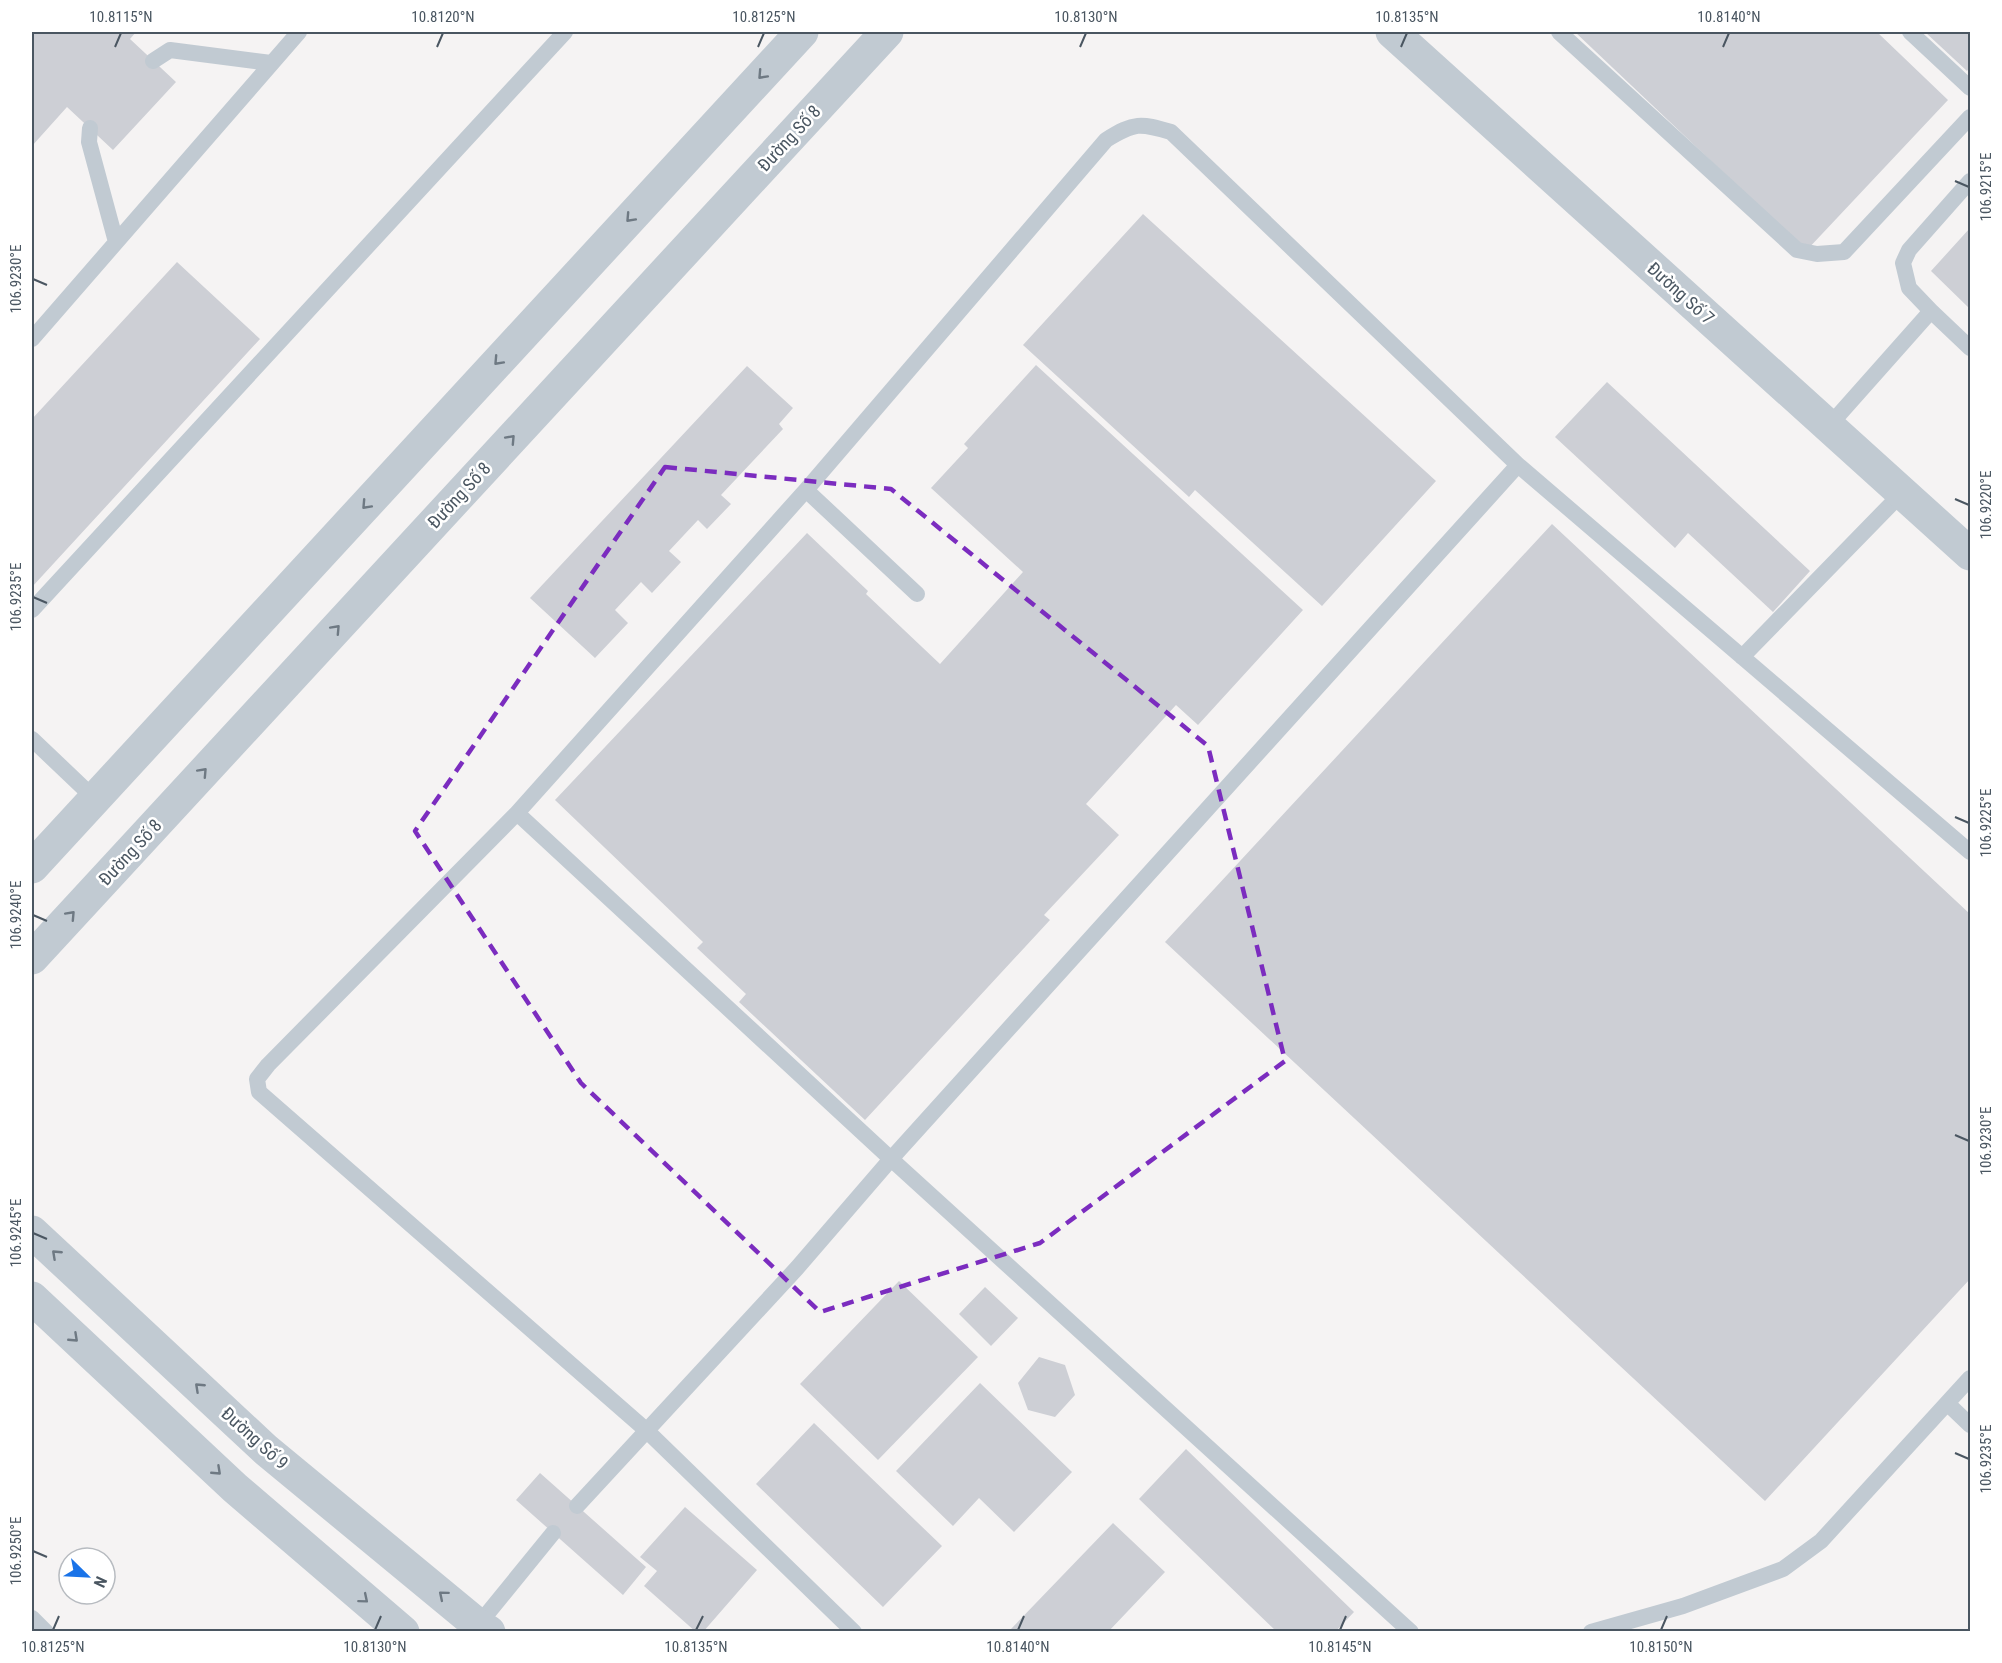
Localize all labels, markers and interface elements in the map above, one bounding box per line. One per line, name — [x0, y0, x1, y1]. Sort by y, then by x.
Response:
text: 10.8115°N — [89, 8, 153, 26]
text: 10.8120°N — [411, 8, 475, 26]
text: 10.8125°N — [732, 8, 796, 26]
text: 10.8130°N — [1054, 8, 1118, 26]
text: 10.8135°N — [1375, 8, 1439, 26]
text: 10.8140°N — [1697, 8, 1761, 26]
one-way arrow — [758, 68, 769, 78]
street label: Đường Số 8 — [753, 101, 825, 175]
text: 106.9215°E — [1977, 153, 1995, 221]
one-way arrow — [626, 211, 637, 222]
text: 106.9230°E — [7, 245, 25, 313]
street label: Đường Số 7 — [1643, 258, 1719, 329]
one-way arrow — [494, 355, 505, 365]
one-way arrow — [503, 435, 514, 446]
street label: Đường Số 8 — [423, 458, 495, 532]
text: 106.9220°E — [1977, 471, 1995, 539]
one-way arrow — [362, 498, 373, 509]
text: 106.9235°E — [7, 563, 25, 631]
one-way arrow — [329, 625, 340, 636]
one-way arrow — [196, 768, 207, 779]
text: 106.9225°E — [1977, 789, 1995, 857]
street label: Đường Số 8 — [94, 815, 166, 889]
text: 106.9240°E — [7, 881, 25, 949]
one-way arrow — [64, 912, 75, 922]
text: 106.9230°E — [1977, 1107, 1995, 1175]
text: 106.9245°E — [7, 1199, 25, 1267]
one-way arrow — [52, 1250, 63, 1261]
one-way arrow — [68, 1331, 78, 1342]
one-way arrow — [195, 1383, 205, 1394]
street label: Đường Số 9 — [217, 1403, 293, 1473]
text: 106.9235°E — [1977, 1425, 1995, 1493]
one-way arrow — [209, 1464, 220, 1475]
text: 106.9250°E — [7, 1517, 25, 1585]
north arrow — [57, 1546, 117, 1606]
text: N — [90, 1574, 111, 1590]
one-way arrow — [357, 1591, 368, 1602]
one-way arrow — [439, 1592, 450, 1603]
text: 10.8125°N — [21, 1638, 85, 1656]
text: 10.8130°N — [343, 1638, 407, 1656]
text: 10.8135°N — [664, 1638, 728, 1656]
text: 10.8140°N — [986, 1638, 1050, 1656]
text: 10.8145°N — [1308, 1638, 1372, 1656]
text: 10.8150°N — [1629, 1638, 1693, 1656]

